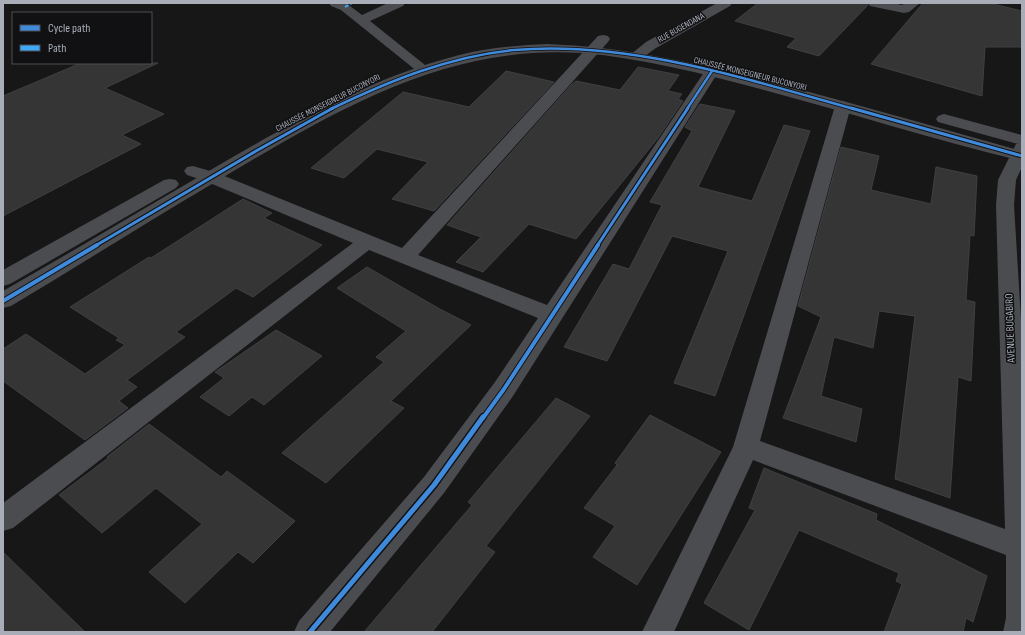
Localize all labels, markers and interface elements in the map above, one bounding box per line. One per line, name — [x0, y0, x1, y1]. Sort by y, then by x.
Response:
street label: RUE BUGENDANA — [656, 11, 706, 45]
legend — [12, 12, 152, 64]
text: Cycle path — [48, 21, 90, 36]
text: Path — [48, 41, 66, 56]
street label: CHAUSSÉE MONSEIGNEUR BUCONYORI — [692, 54, 808, 93]
street label: CHAUSSÉE MONSEIGNEUR BUCONYORI — [273, 71, 382, 134]
street label: AVENUE BUGABIRO — [1002, 293, 1018, 364]

